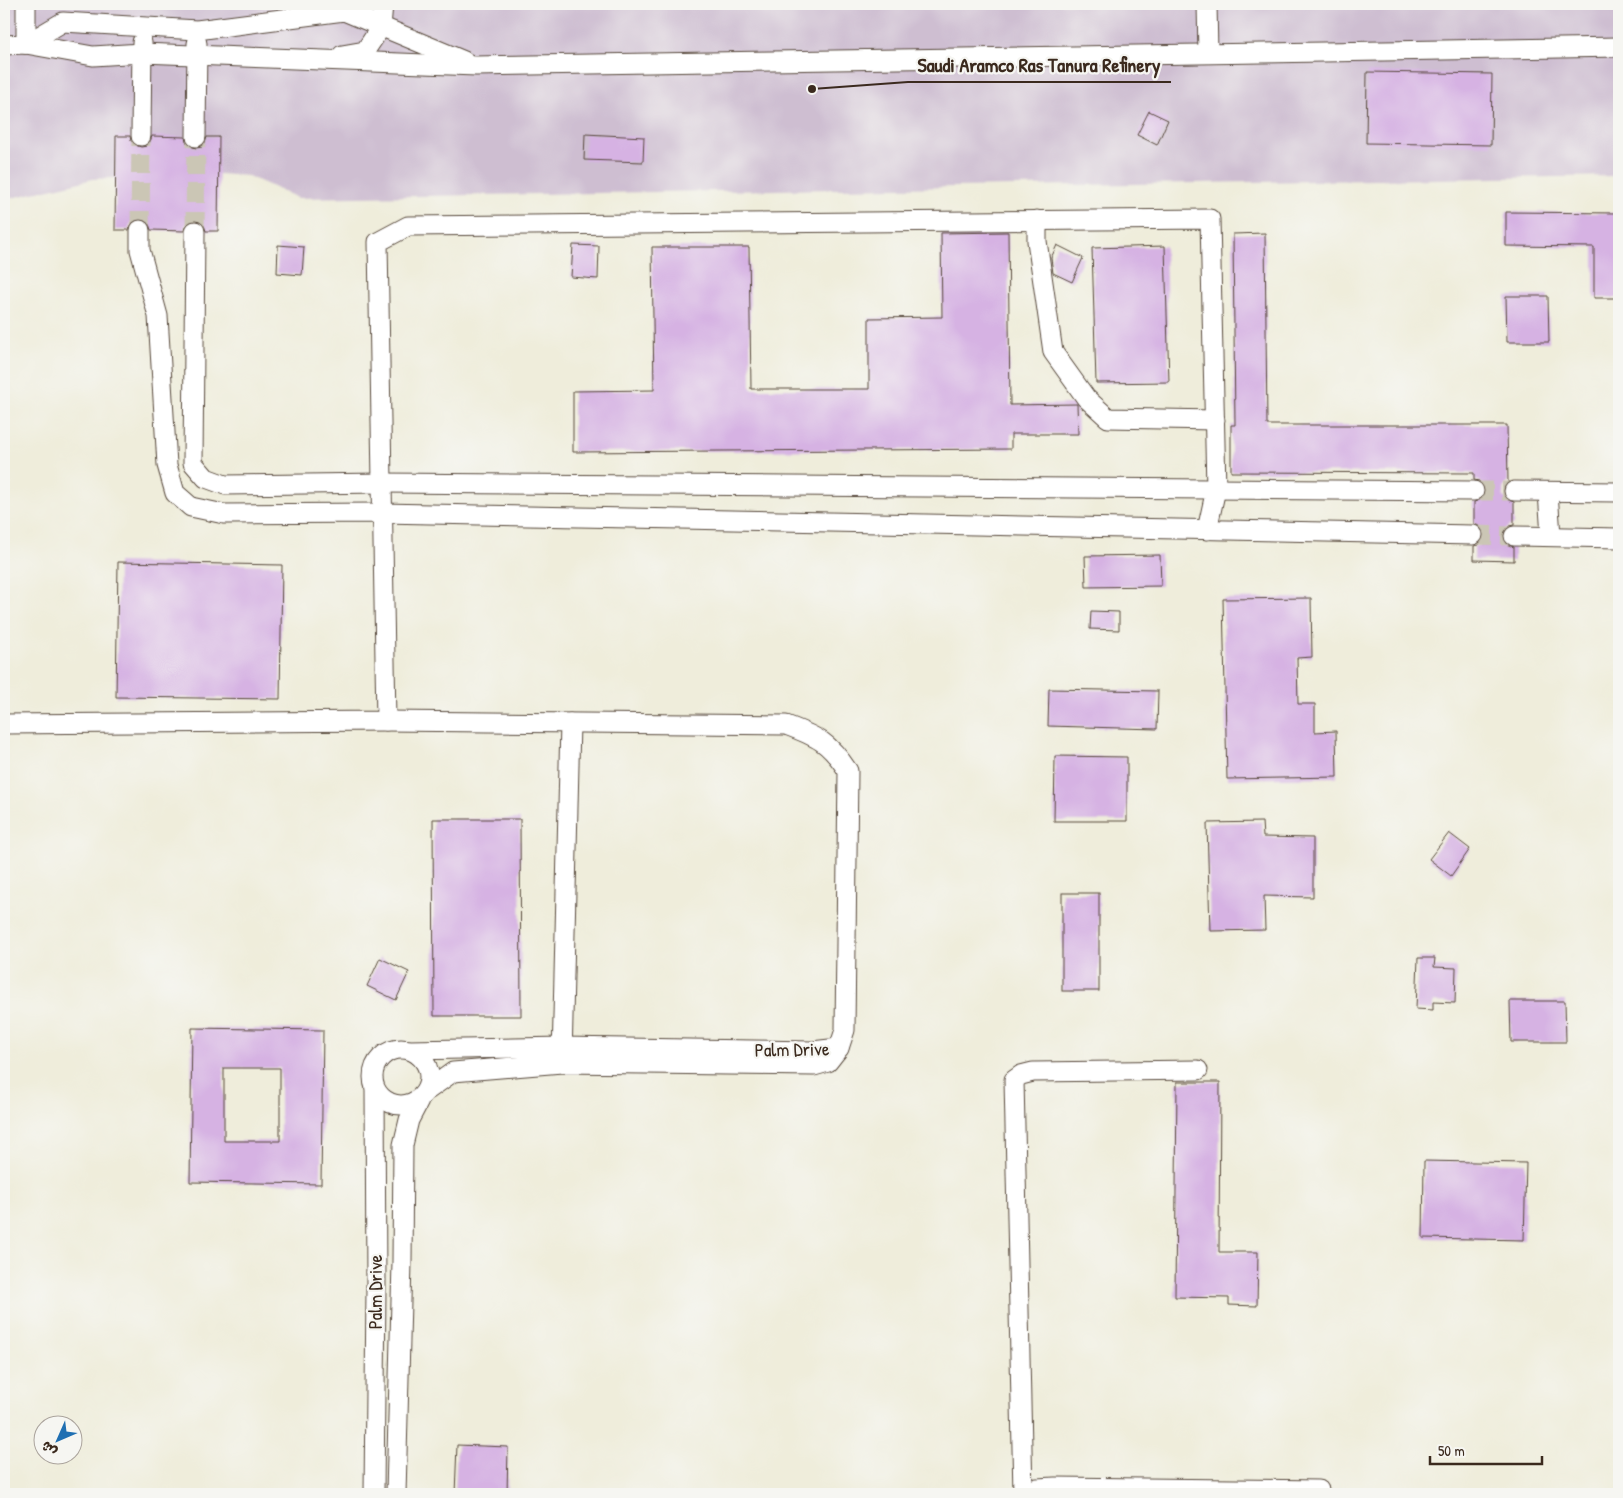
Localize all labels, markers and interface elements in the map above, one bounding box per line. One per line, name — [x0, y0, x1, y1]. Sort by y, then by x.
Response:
callout: Saudi Aramco Ras Tanura Refinery — [908, 47, 1171, 82]
text: Saudi Aramco Ras Tanura Refinery — [917, 51, 1161, 79]
street label: Palm Drive — [754, 1035, 830, 1063]
street label: Palm Drive — [362, 1254, 388, 1329]
north arrow — [32, 1416, 82, 1466]
scale bar — [1430, 1433, 1543, 1465]
text: ش — [36, 1437, 61, 1462]
text: 50 m — [1438, 1440, 1465, 1461]

